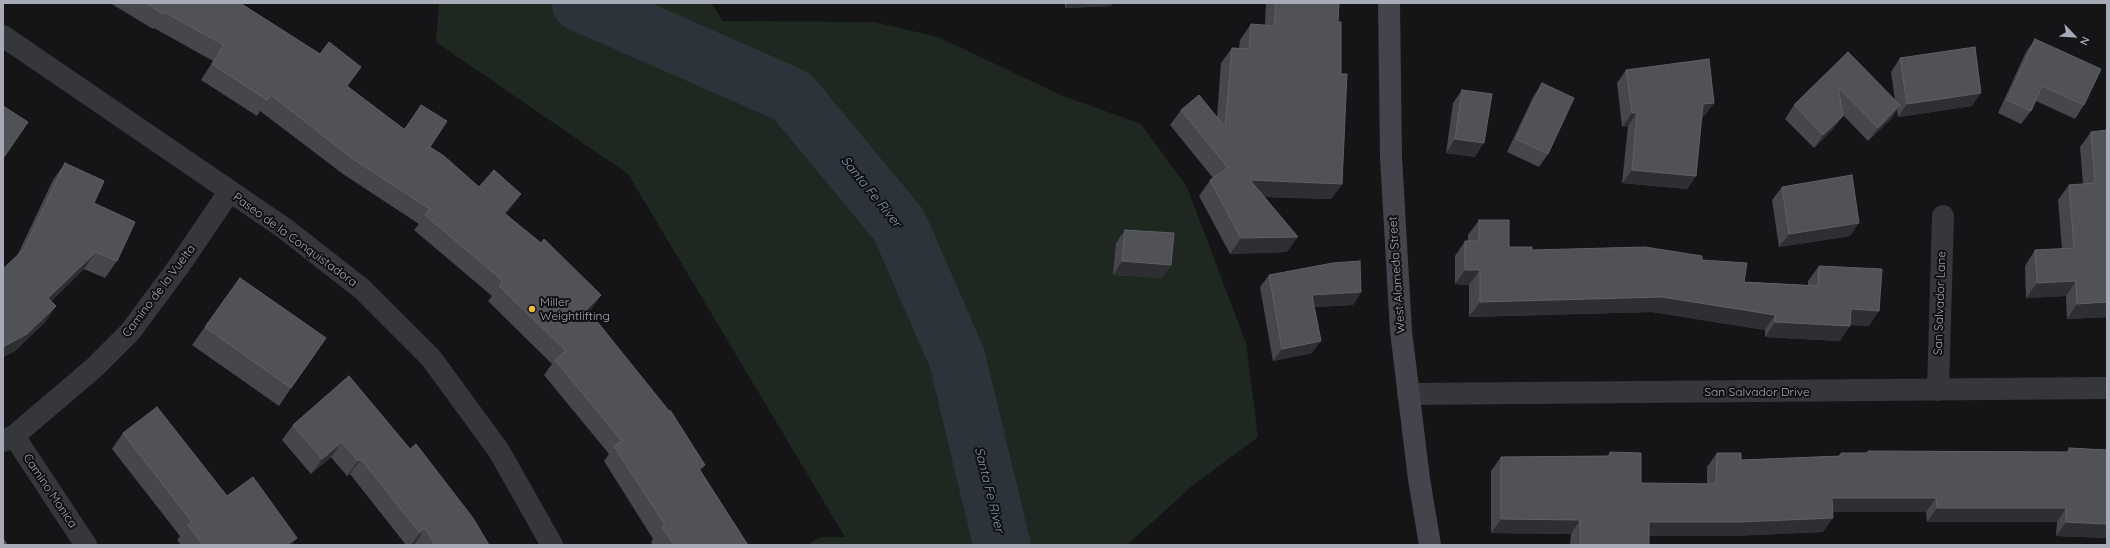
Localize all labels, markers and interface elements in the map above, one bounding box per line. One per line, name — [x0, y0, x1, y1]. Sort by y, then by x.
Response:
north arrow — [2054, 16, 2094, 56]
text: N — [2077, 34, 2093, 48]
water label: Santa Fe River — [837, 153, 905, 231]
street label: Paseo de la Conquistadora — [230, 190, 360, 290]
street label: West Alameda Street — [1386, 216, 1408, 334]
street label: Camino de la Vuelta — [119, 242, 199, 340]
street label: San Salvador Lane — [1931, 251, 1949, 355]
place label: Miller Weightlifting — [540, 295, 610, 323]
marker: Miller Weightlifting — [527, 304, 537, 314]
street label: San Salvador Drive — [1704, 385, 1810, 399]
water label: Santa Fe River — [971, 446, 1007, 534]
street label: Camino Monica — [20, 451, 80, 531]

